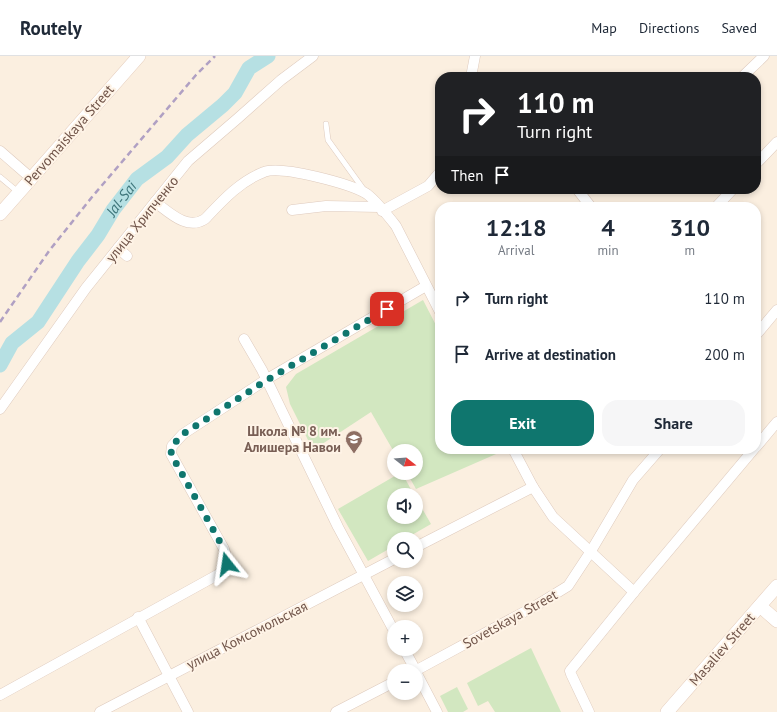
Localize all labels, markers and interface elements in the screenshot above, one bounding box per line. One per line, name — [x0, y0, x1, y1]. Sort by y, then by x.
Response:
text: Routely — [20, 16, 82, 40]
text: Map — [591, 19, 617, 37]
text: Directions — [639, 19, 699, 37]
text: Saved — [721, 19, 757, 37]
street label: Pervomaiskaya Street — [20, 81, 118, 189]
text: 110 m — [517, 84, 594, 121]
icon: right — [451, 88, 503, 140]
text: Turn right — [517, 120, 592, 143]
icon: arrive — [491, 164, 513, 186]
text: Then — [451, 166, 483, 185]
street label: улица Хрипченко — [102, 172, 182, 266]
water label: Jal-Sai — [101, 177, 141, 221]
text: 12:18 — [486, 212, 547, 243]
text: 4 — [601, 212, 615, 243]
text: 310 — [669, 212, 710, 243]
text: Arrival — [498, 242, 534, 259]
text: min — [597, 242, 619, 259]
text: m — [685, 242, 695, 259]
icon: right — [451, 287, 473, 309]
text: Turn right — [485, 289, 548, 308]
text: 110 m — [704, 289, 745, 308]
pin — [370, 292, 404, 326]
icon: arrive — [376, 298, 398, 320]
icon: arrive — [451, 343, 473, 365]
text: Arrive at destination — [485, 345, 616, 364]
text: 200 m — [704, 345, 745, 364]
button: Exit — [451, 400, 594, 446]
button: Share — [602, 400, 745, 446]
place label: Школа № 8 им. Алишера Навои — [244, 422, 341, 456]
school or university icon: Школа № 8 им. Алишера Навои — [344, 429, 364, 454]
north arrow — [387, 444, 423, 480]
map controls — [387, 444, 423, 700]
button: sound — [387, 488, 423, 524]
button: search — [387, 532, 423, 568]
position arrow — [206, 543, 248, 585]
button: layers — [387, 576, 423, 612]
street label: Sovetskaya Street — [459, 585, 561, 653]
street label: улица Комсомольская — [183, 597, 311, 673]
street label: Masaliev Street — [685, 608, 759, 689]
button: + — [387, 620, 423, 656]
button: − — [387, 664, 423, 700]

